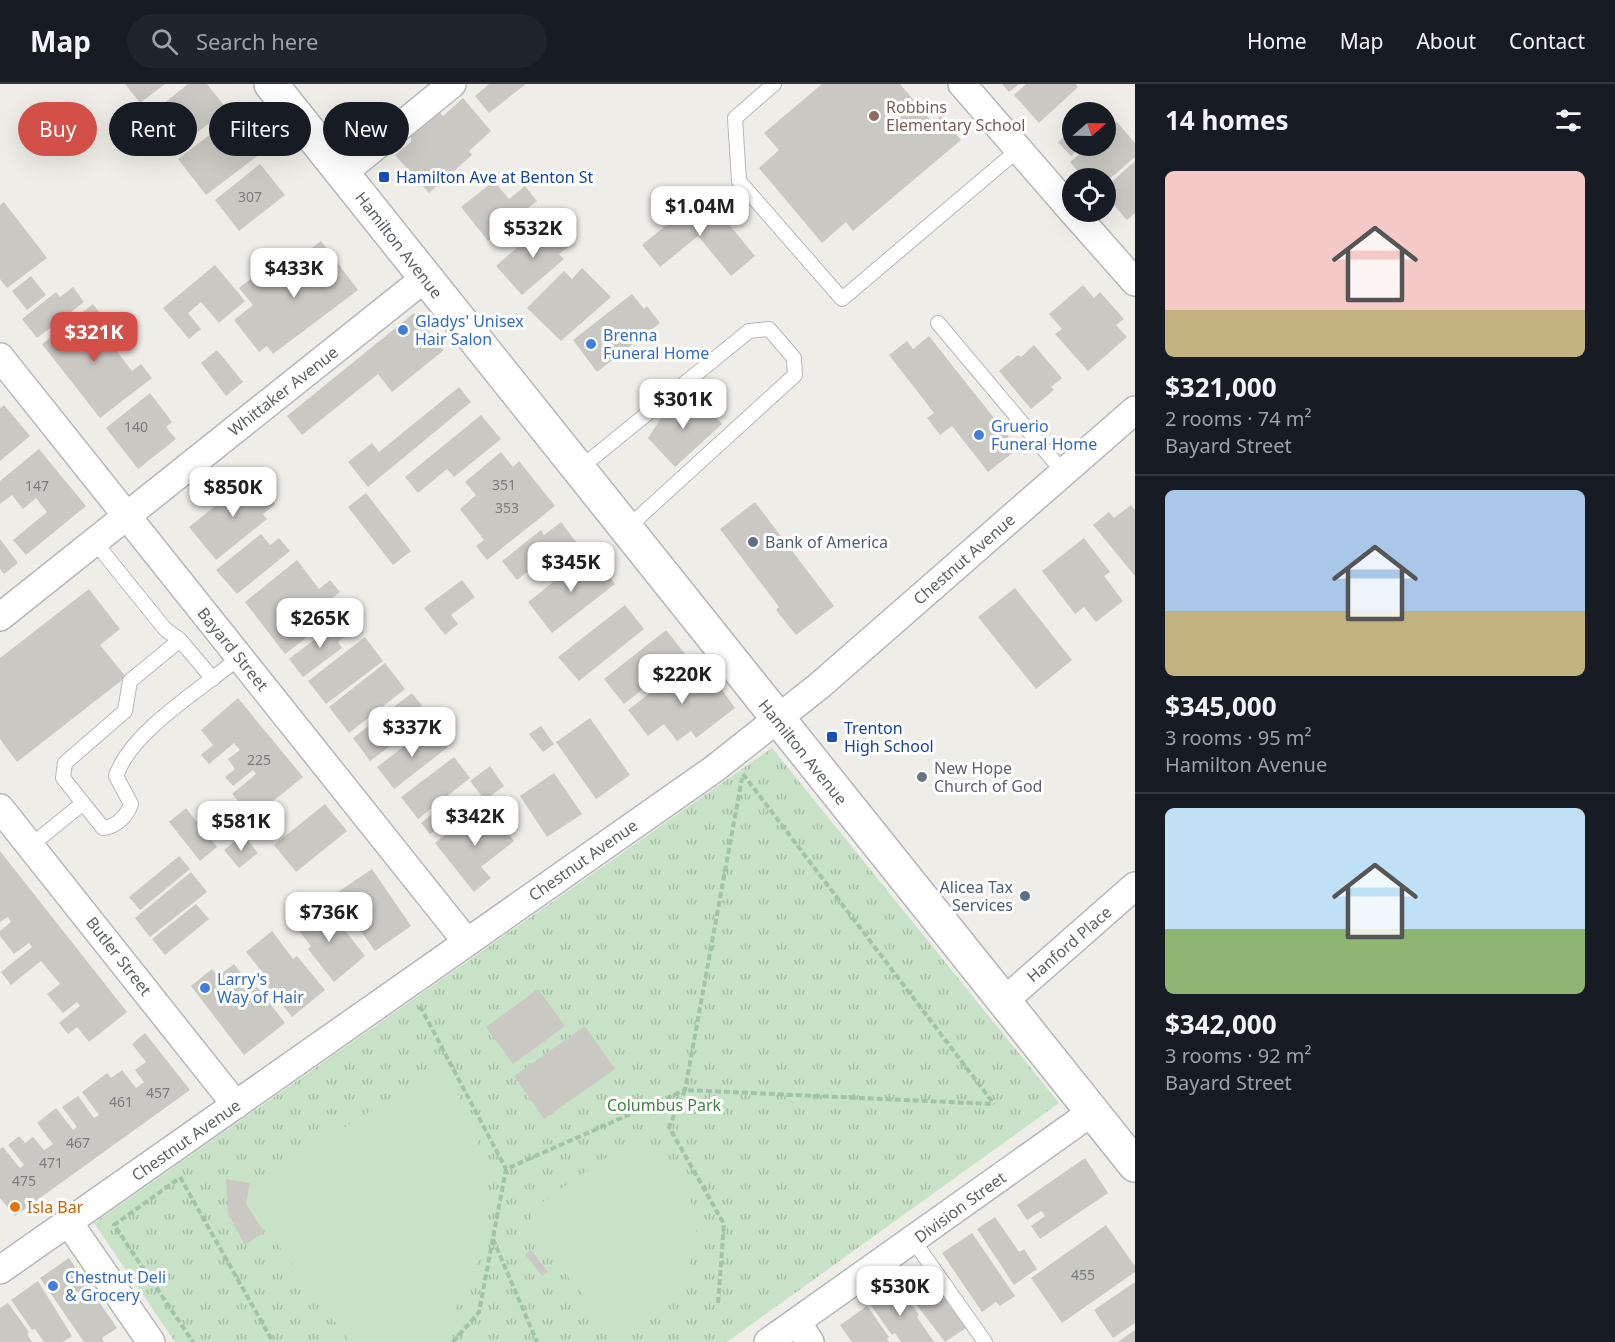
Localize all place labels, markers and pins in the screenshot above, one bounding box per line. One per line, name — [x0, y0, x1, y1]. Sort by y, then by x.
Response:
place label: Robbins Elementary School — [886, 96, 1025, 136]
marker: Robbins Elementary School — [867, 109, 881, 123]
place label: Hamilton Ave at Benton St — [396, 166, 594, 188]
marker: Hamilton Ave at Benton St — [377, 170, 391, 184]
pin: $1.04M — [651, 186, 749, 237]
pin: $532K — [491, 208, 575, 259]
pin: $433K — [252, 248, 336, 299]
place label: Gladys' Unisex Hair Salon — [415, 310, 524, 350]
pin: $321K — [52, 312, 136, 363]
marker: Gladys' Unisex Hair Salon — [396, 323, 410, 337]
place label: Brenna Funeral Home — [603, 324, 709, 364]
marker: Brenna Funeral Home — [584, 337, 598, 351]
pin: $301K — [641, 379, 725, 430]
place label: Gruerio Funeral Home — [991, 415, 1097, 455]
marker: Gruerio Funeral Home — [972, 428, 986, 442]
pin: $850K — [191, 467, 275, 518]
place label: Bank of America — [765, 531, 888, 553]
marker: Bank of America — [746, 535, 760, 549]
pin: $345K — [529, 542, 613, 593]
pin: $265K — [278, 598, 362, 649]
pin: $220K — [640, 654, 724, 705]
pin: $337K — [370, 707, 454, 758]
place label: Trenton High School — [844, 717, 934, 757]
marker: Trenton High School — [825, 730, 839, 744]
place label: New Hope Church of God — [934, 757, 1042, 797]
marker: New Hope Church of God — [915, 770, 929, 784]
pin: $342K — [433, 796, 517, 847]
pin: $581K — [199, 801, 283, 852]
place label: Alicea Tax Services — [940, 876, 1014, 916]
marker: Alicea Tax Services — [1018, 889, 1032, 903]
pin: $736K — [287, 892, 371, 943]
place label: Larry's Way of Hair — [217, 968, 304, 1008]
marker: Larry's Way of Hair — [198, 981, 212, 995]
place label: Isla Bar — [27, 1196, 84, 1218]
marker: Isla Bar — [8, 1200, 22, 1214]
place label: Chestnut Deli & Grocery — [65, 1266, 166, 1306]
pin: $530K — [858, 1266, 942, 1317]
marker: Chestnut Deli & Grocery — [46, 1279, 60, 1293]

